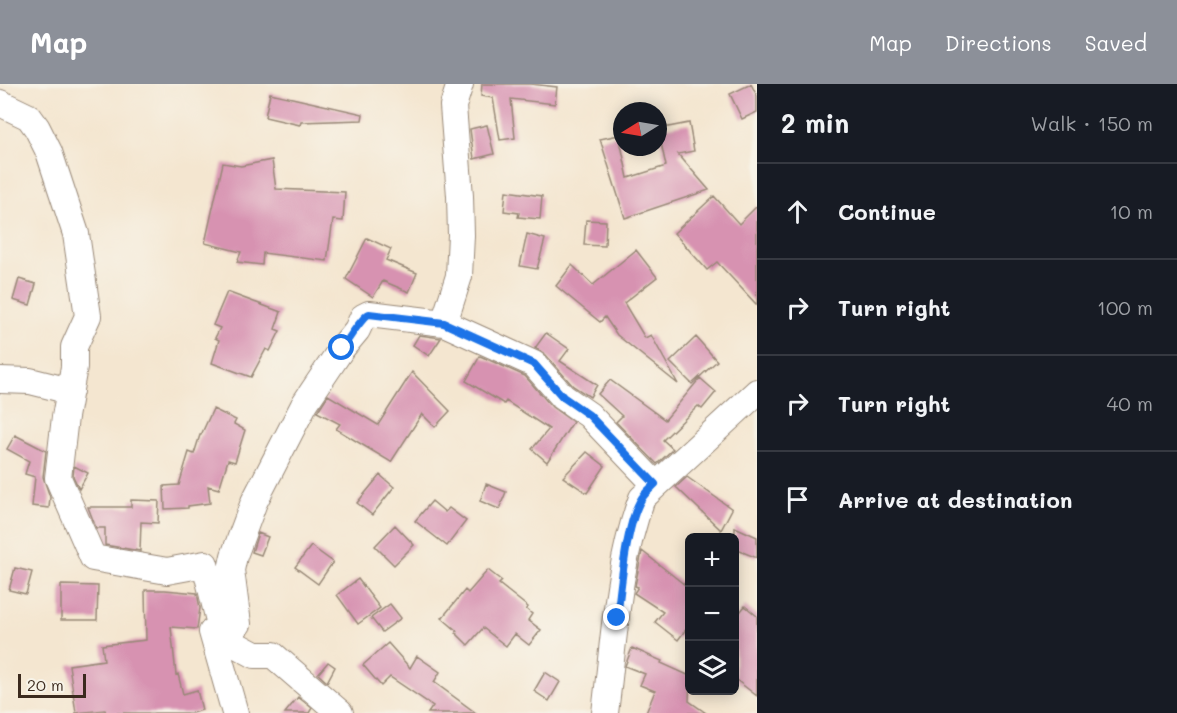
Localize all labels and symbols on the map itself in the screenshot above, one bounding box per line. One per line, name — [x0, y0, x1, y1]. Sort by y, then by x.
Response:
north arrow — [613, 102, 667, 156]
route start — [328, 334, 354, 360]
route end — [603, 604, 629, 630]
scale bar — [18, 671, 86, 698]

